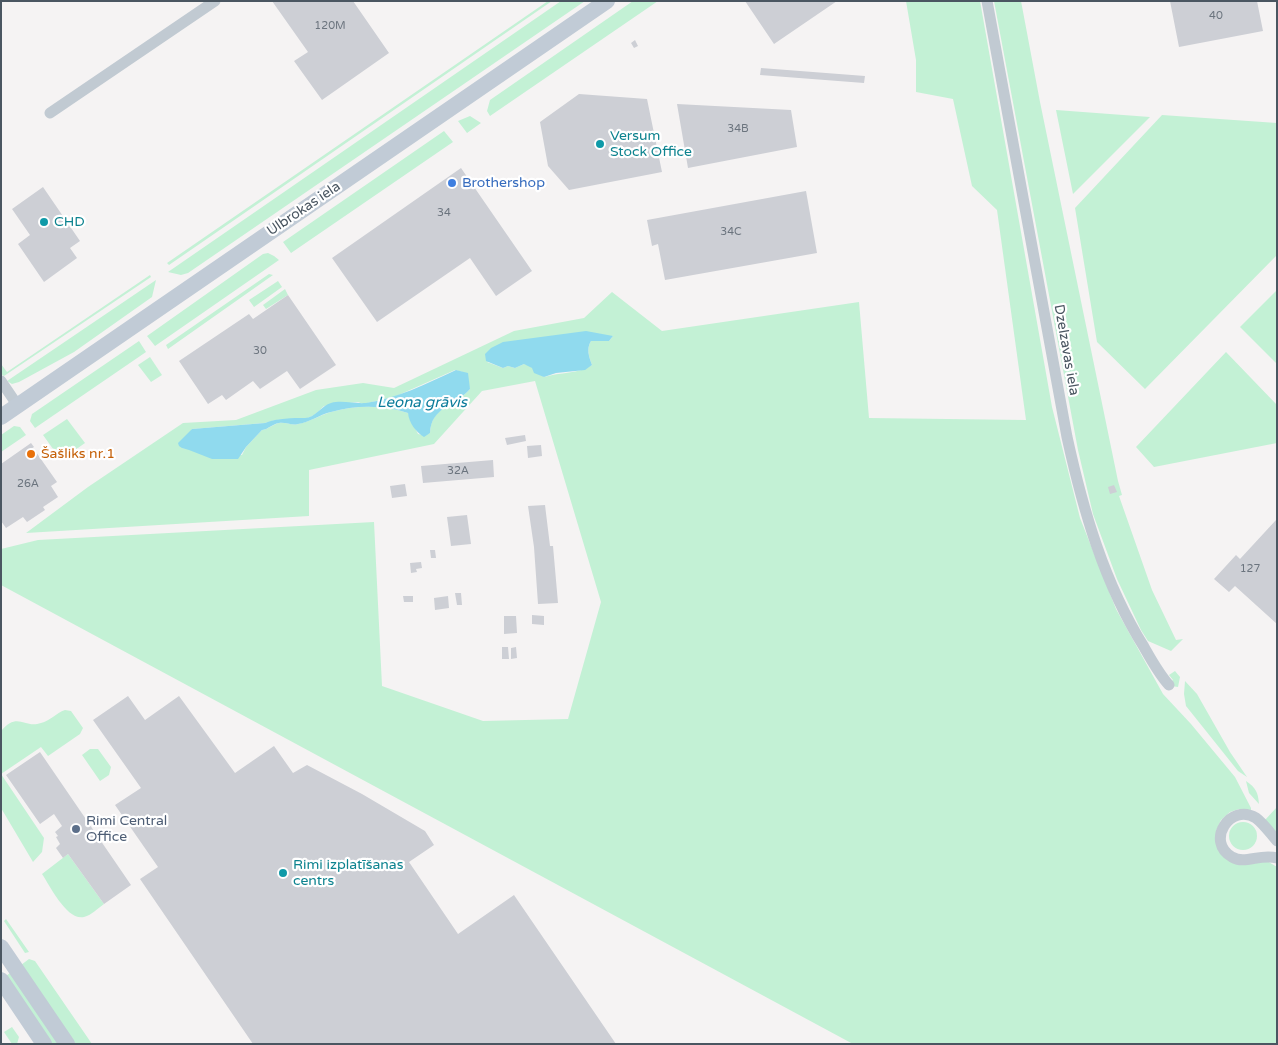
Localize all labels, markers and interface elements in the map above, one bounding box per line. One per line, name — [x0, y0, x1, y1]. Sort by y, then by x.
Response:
house number: 40 — [1209, 9, 1223, 23]
house number: 120M — [314, 19, 346, 33]
house number: 34B — [727, 122, 749, 136]
place label: Versum Stock Office — [610, 128, 692, 160]
marker: Versum Stock Office — [594, 138, 606, 150]
place label: Brothershop — [462, 175, 545, 191]
marker: Brothershop — [446, 177, 458, 189]
street label: Ulbrokas iela — [264, 178, 344, 240]
house number: 34 — [437, 206, 451, 220]
place label: CHD — [54, 214, 85, 230]
marker: CHD — [38, 216, 50, 228]
house number: 34C — [720, 225, 742, 239]
street label: Dzelzavas iela — [1050, 303, 1082, 397]
house number: 30 — [253, 344, 267, 358]
water label: Leona grāvis — [377, 394, 467, 412]
place label: Šašliks nr.1 — [41, 446, 115, 462]
marker: Šašliks nr.1 — [25, 448, 37, 460]
house number: 32A — [447, 464, 469, 478]
house number: 26A — [17, 477, 39, 491]
house number: 127 — [1240, 562, 1260, 576]
place label: Rimi Central Office — [86, 813, 167, 846]
marker: Rimi Central Office — [70, 823, 82, 835]
place label: Rimi izplatīšanas centrs — [293, 857, 403, 890]
marker: Rimi izplatīšanas centrs — [277, 867, 289, 879]

